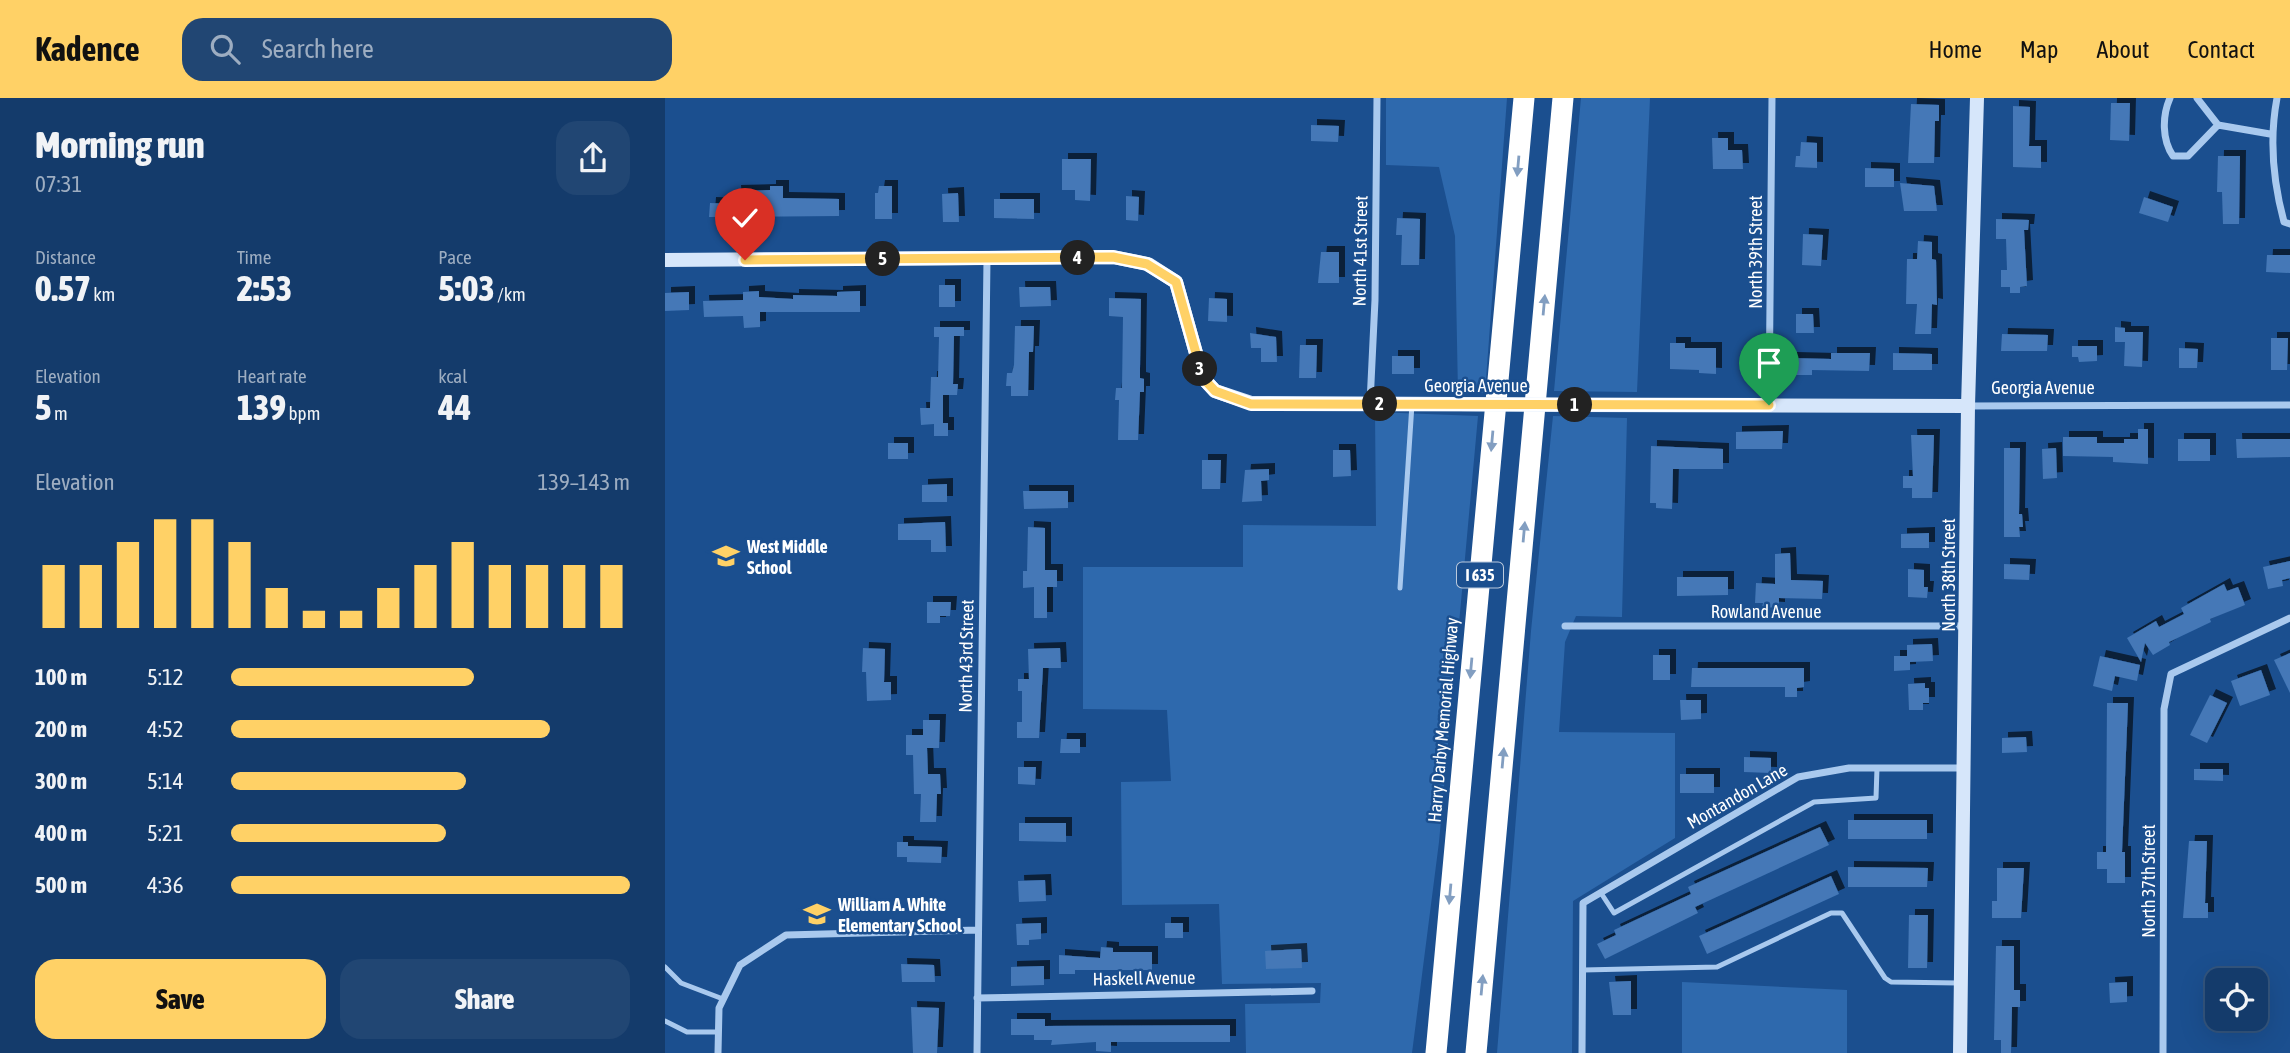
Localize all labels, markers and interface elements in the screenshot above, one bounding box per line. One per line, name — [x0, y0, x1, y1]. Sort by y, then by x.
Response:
search box — [182, 18, 672, 81]
text: Kadence — [35, 30, 140, 68]
icon: search — [206, 30, 244, 68]
text: Search here — [262, 34, 374, 64]
text: Home — [1928, 36, 1982, 63]
text: Map — [2020, 36, 2058, 63]
text: About — [2096, 36, 2149, 63]
text: Contact — [2187, 36, 2255, 63]
button: share — [556, 121, 630, 195]
text: Morning run — [35, 123, 205, 166]
one-way arrow — [1512, 155, 1523, 177]
text: 07:31 — [35, 171, 82, 197]
pin — [715, 188, 775, 260]
street label: North 41st Street — [1349, 195, 1371, 307]
street label: North 39th Street — [1745, 195, 1766, 309]
icon: check — [726, 199, 764, 237]
pin: 4 — [1061, 240, 1095, 276]
pin: 5 — [865, 242, 900, 276]
text: Distance — [35, 246, 96, 268]
text: Time — [237, 246, 271, 268]
text: Pace — [438, 246, 472, 268]
text: 4 — [1073, 246, 1082, 268]
text: 5 — [878, 247, 887, 269]
text: 0.57 — [35, 268, 91, 308]
text: 2:53 — [237, 268, 292, 308]
text: 5:03 — [438, 268, 495, 308]
text: km — [91, 283, 115, 305]
text: /km — [495, 283, 526, 305]
one-way arrow — [1539, 294, 1550, 316]
pin — [1739, 333, 1799, 405]
icon: arrive — [1750, 344, 1788, 382]
pin: 3 — [1183, 352, 1217, 386]
text: 3 — [1195, 357, 1204, 379]
text: Elevation — [35, 365, 101, 387]
text: Heart rate — [237, 365, 307, 387]
text: kcal — [438, 365, 467, 387]
street label: Georgia Avenue — [1424, 375, 1528, 396]
street label: Georgia Avenue — [1991, 377, 2095, 398]
pin: 2 — [1363, 386, 1397, 422]
text: 5 — [35, 387, 51, 427]
text: 139 — [237, 387, 286, 427]
text: 44 — [438, 387, 471, 427]
pin: 1 — [1557, 388, 1593, 422]
text: 2 — [1375, 392, 1384, 414]
text: 1 — [1570, 393, 1579, 415]
text: m — [51, 402, 68, 424]
text: bpm — [286, 402, 320, 424]
one-way arrow — [1486, 430, 1497, 452]
text: Elevation — [35, 469, 115, 495]
text: 139–143 m — [537, 469, 630, 495]
street label: North 38th Street — [1938, 518, 1959, 632]
one-way arrow — [1519, 521, 1530, 543]
place label: West Middle School — [746, 536, 828, 578]
school or university icon: West Middle School — [711, 541, 741, 571]
road number: I 635 — [1457, 562, 1503, 588]
street label: North 43rd Street — [955, 599, 977, 713]
street label: Rowland Avenue — [1711, 601, 1821, 622]
street label: Harry Darby Memorial Highway — [1424, 617, 1462, 823]
one-way arrow — [1465, 657, 1476, 679]
text: 100 m — [35, 664, 87, 690]
text: 5:12 — [147, 664, 184, 690]
text: 200 m — [35, 716, 87, 742]
text: 4:52 — [147, 716, 184, 742]
one-way arrow — [1498, 747, 1509, 769]
street label: Montandon Lane — [1683, 759, 1791, 833]
text: 300 m — [35, 768, 87, 794]
text: 5:14 — [147, 768, 184, 794]
text: 400 m — [35, 820, 87, 846]
text: 5:21 — [147, 820, 184, 846]
street label: North 37th Street — [2138, 824, 2159, 938]
text: 500 m — [35, 872, 87, 898]
text: 4:36 — [147, 872, 184, 898]
one-way arrow — [1444, 884, 1455, 906]
place label: William A. White Elementary School — [837, 894, 962, 936]
school or university icon: William A. White Elementary School — [802, 899, 832, 929]
button: Save — [35, 959, 326, 1039]
button: Share — [340, 959, 630, 1039]
street label: Haskell Avenue — [1092, 967, 1196, 989]
map controls — [2205, 968, 2268, 1031]
button: locate — [2205, 968, 2268, 1031]
one-way arrow — [1477, 974, 1488, 996]

